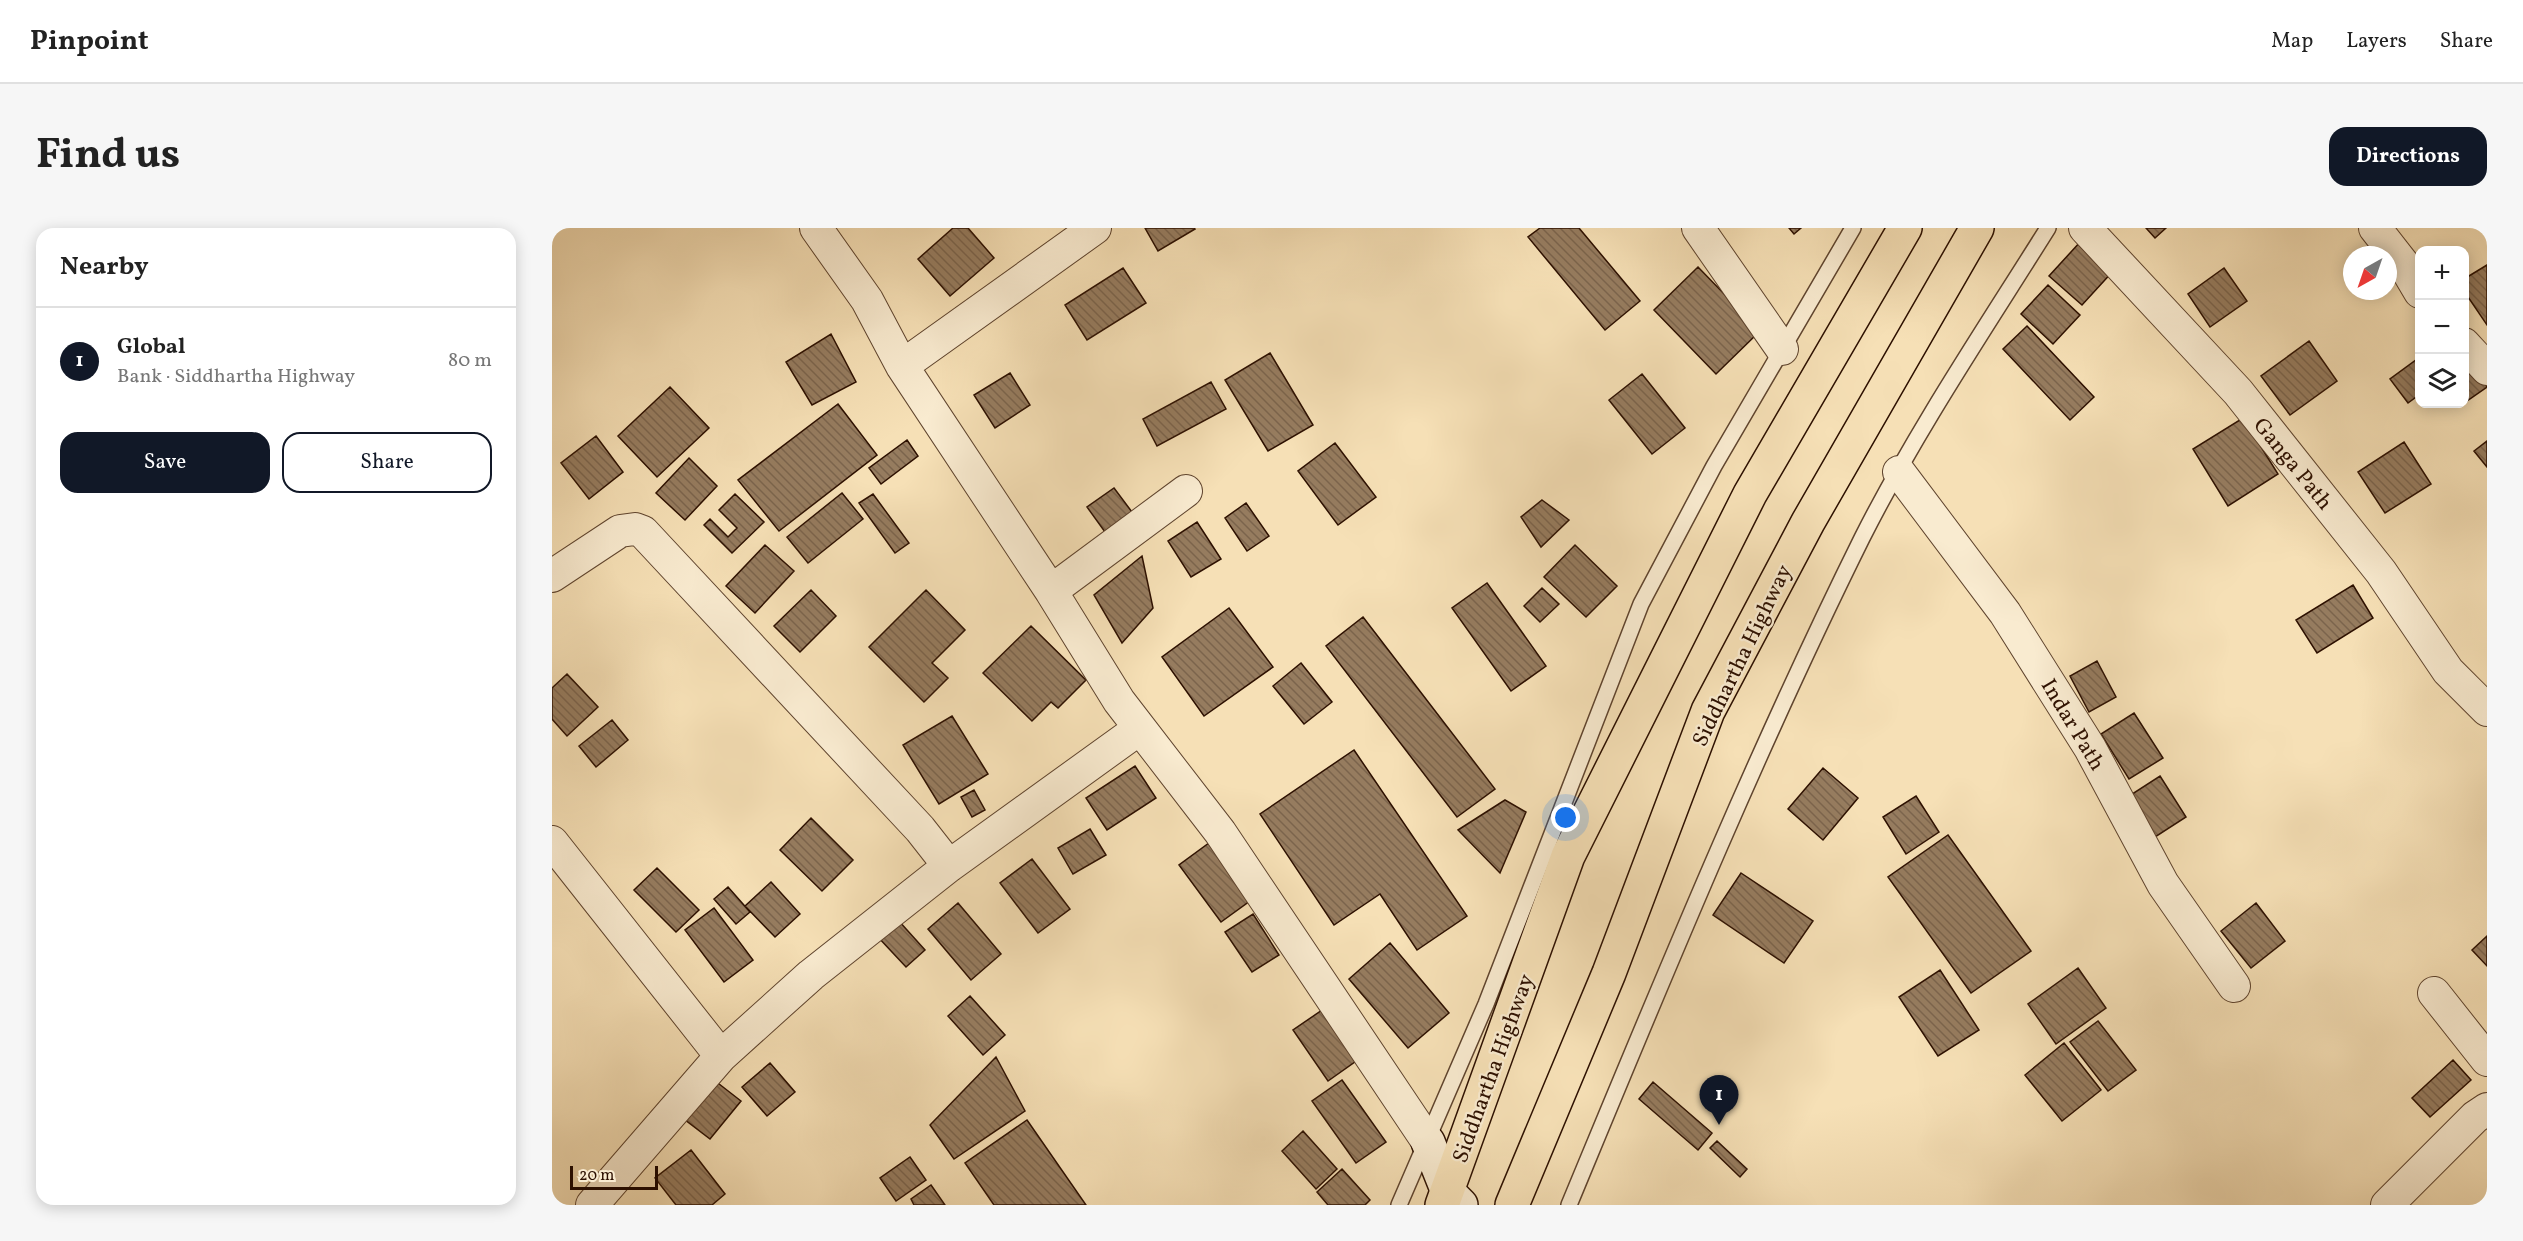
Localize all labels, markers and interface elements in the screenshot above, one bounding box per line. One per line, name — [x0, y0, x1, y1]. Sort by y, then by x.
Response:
text: Pinpoint — [30, 22, 148, 61]
text: Map — [2271, 27, 2313, 56]
text: Layers — [2346, 27, 2407, 56]
text: Share — [2440, 27, 2493, 56]
text: Find us — [36, 127, 180, 186]
button: Directions — [2329, 127, 2487, 186]
north arrow — [2343, 246, 2397, 300]
map controls — [2415, 246, 2469, 408]
button: + — [2415, 246, 2469, 300]
text: Nearby — [60, 249, 149, 285]
button: − — [2415, 300, 2469, 354]
text: Global — [117, 332, 185, 363]
text: 1 — [75, 347, 84, 375]
text: 80 m — [448, 347, 492, 375]
button: layers — [2415, 354, 2469, 408]
text: Bank · Siddhartha Highway — [117, 363, 355, 391]
street label: Ganga Path — [2245, 412, 2339, 517]
button: Save — [60, 432, 270, 493]
button: Share — [282, 432, 492, 493]
street label: Siddhartha Highway — [1686, 560, 1801, 752]
street label: Indar Path — [2032, 674, 2111, 777]
your location — [1551, 803, 1580, 832]
street label: Siddhartha Highway — [1446, 970, 1543, 1168]
pin: 1 — [1700, 1076, 1738, 1125]
scale bar — [570, 1163, 658, 1190]
text: 20 m — [579, 1165, 614, 1187]

